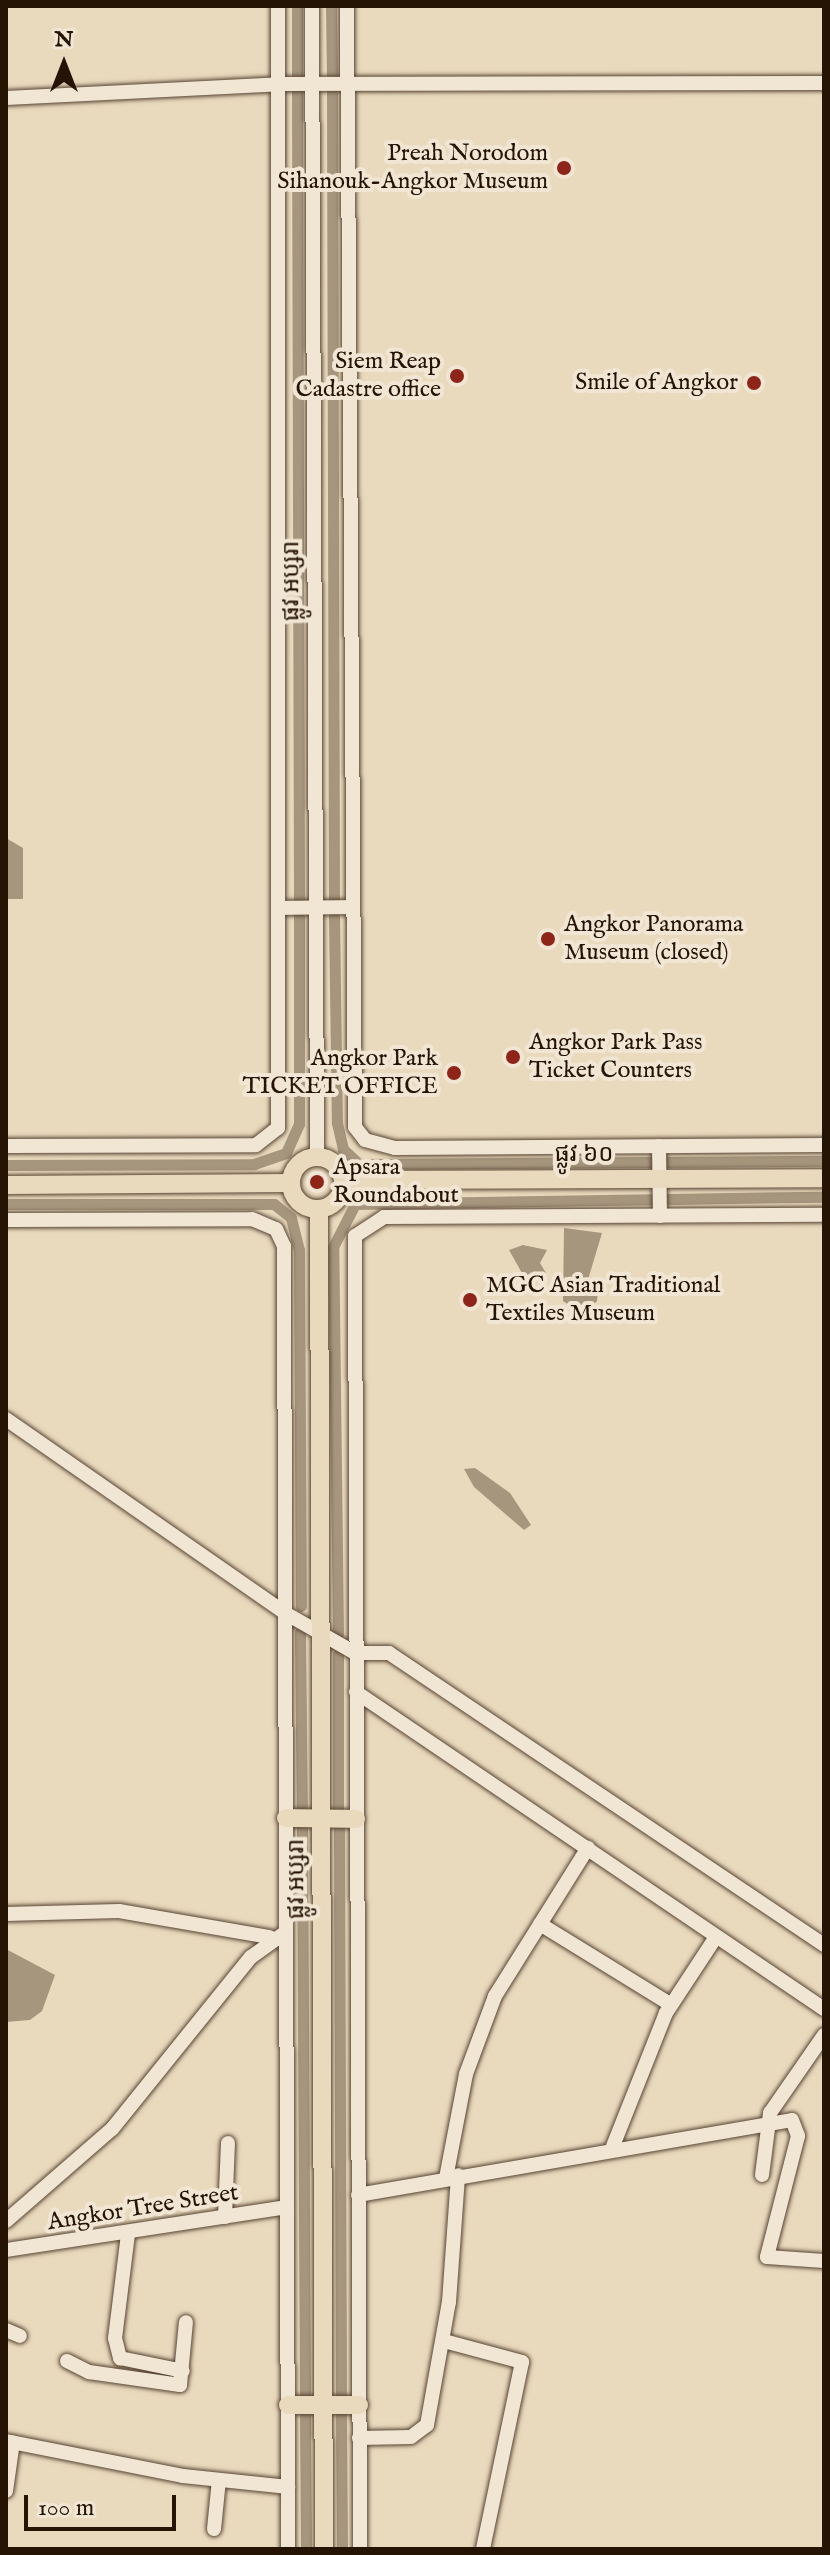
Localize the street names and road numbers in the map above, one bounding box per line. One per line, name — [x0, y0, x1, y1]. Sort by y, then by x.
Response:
street label: ផ្លូវ អប្សរា — [278, 541, 306, 621]
street label: ផ្លូវ ៦០ — [555, 1141, 613, 1169]
street label: ផ្លូវ អប្សរា — [283, 1839, 311, 1919]
street label: Angkor Tree Street — [45, 2179, 241, 2237]

